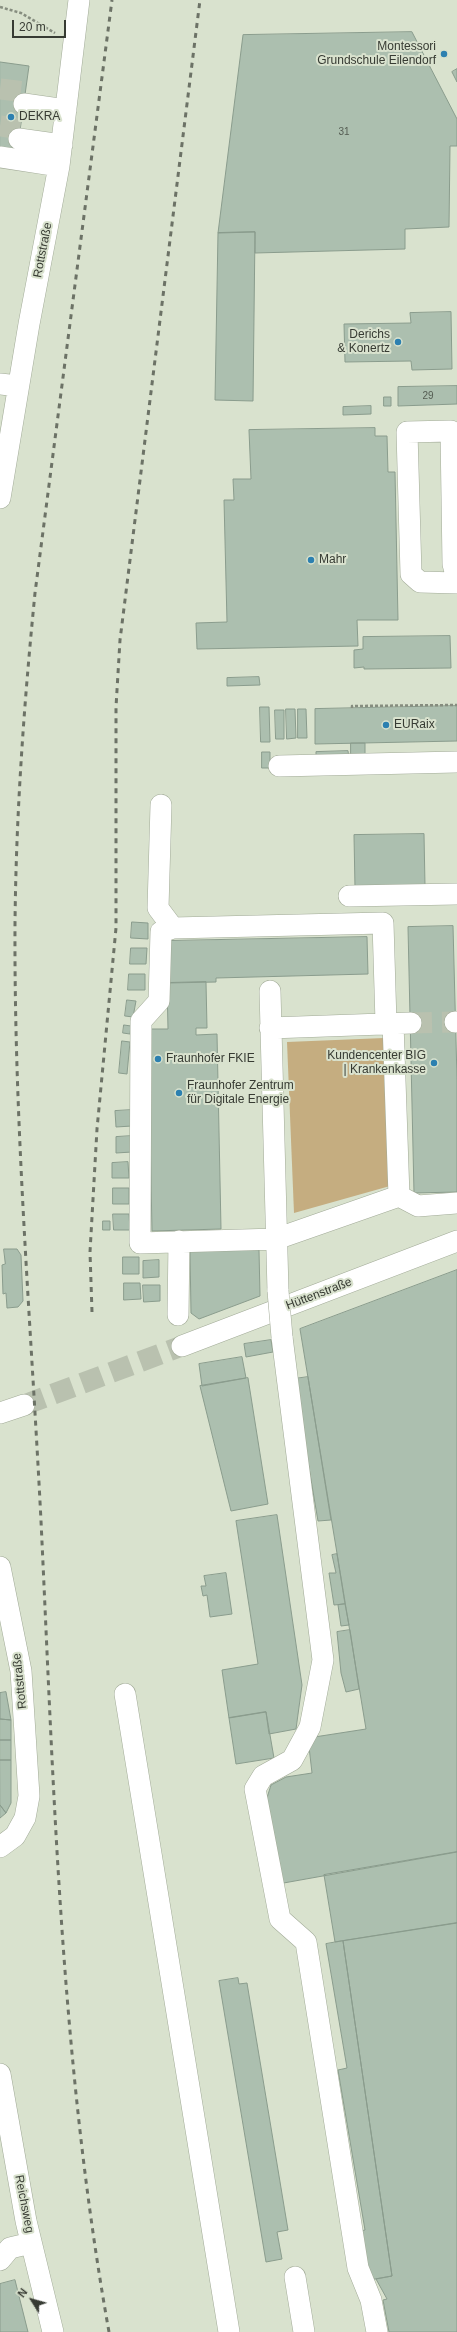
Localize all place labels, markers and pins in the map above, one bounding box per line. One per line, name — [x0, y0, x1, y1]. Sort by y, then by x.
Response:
place label: Montessori Grundschule Eilendorf — [317, 40, 436, 68]
marker: Montessori Grundschule Eilendorf — [439, 49, 449, 59]
place label: DEKRA — [19, 110, 60, 124]
marker: DEKRA — [6, 112, 16, 122]
place label: Derichs & Konertz — [337, 328, 390, 356]
marker: Derichs & Konertz — [393, 337, 403, 347]
place label: Mahr — [319, 553, 346, 567]
marker: Mahr — [306, 555, 316, 565]
place label: EURaix — [394, 718, 435, 732]
marker: EURaix — [381, 720, 391, 730]
place label: Kundencenter BIG | Krankenkasse — [327, 1049, 426, 1077]
place label: Fraunhofer FKIE — [166, 1052, 255, 1066]
marker: Fraunhofer FKIE — [153, 1054, 163, 1064]
marker: Kundencenter BIG | Krankenkasse — [429, 1058, 439, 1068]
place label: Fraunhofer Zentrum für Digitale Energie — [187, 1079, 294, 1107]
marker: Fraunhofer Zentrum für Digitale Energie — [174, 1088, 184, 1098]

